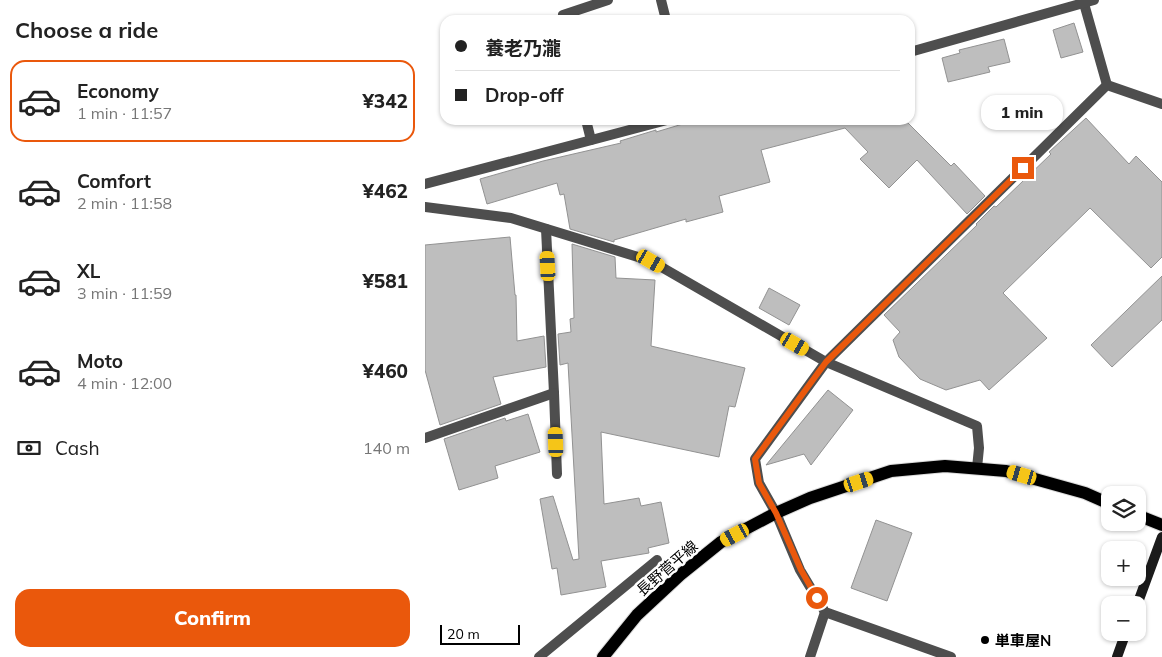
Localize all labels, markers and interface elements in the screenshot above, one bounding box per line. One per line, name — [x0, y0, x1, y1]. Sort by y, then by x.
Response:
text: Choose a ride — [15, 16, 158, 44]
text: 養老乃瀧 — [485, 36, 561, 60]
icon: car — [17, 79, 62, 124]
text: Economy — [77, 79, 159, 103]
text: Drop-off — [485, 83, 563, 107]
text: ¥342 — [362, 89, 408, 113]
callout: 1 min — [982, 96, 1064, 130]
text: 1 min — [1001, 102, 1043, 122]
text: 1 min · 11:57 — [77, 103, 172, 123]
route end — [1012, 157, 1034, 179]
icon: car — [17, 169, 62, 214]
text: Comfort — [77, 169, 151, 193]
text: ¥462 — [362, 179, 408, 203]
text: 2 min · 11:58 — [77, 193, 172, 213]
car — [634, 247, 667, 275]
car — [539, 251, 556, 281]
icon: car — [17, 259, 62, 304]
text: XL — [77, 259, 100, 283]
text: ¥581 — [362, 269, 408, 293]
text: 3 min · 11:59 — [77, 283, 172, 303]
car — [778, 330, 811, 358]
icon: car — [17, 349, 62, 394]
text: Moto — [77, 349, 123, 373]
text: ¥460 — [362, 359, 408, 383]
text: 4 min · 12:00 — [77, 373, 172, 393]
car — [547, 427, 564, 457]
icon: cash — [15, 434, 43, 462]
text: Cash — [55, 436, 100, 460]
text: 140 m — [363, 438, 410, 458]
car — [1005, 464, 1038, 486]
car — [842, 470, 875, 494]
map controls — [1101, 486, 1146, 641]
button: layers — [1101, 486, 1146, 531]
car — [718, 521, 751, 549]
street label: 長野菅平線 — [632, 536, 702, 600]
button: + — [1101, 541, 1146, 586]
route start — [806, 587, 828, 609]
button: Confirm — [15, 589, 410, 647]
button: − — [1101, 596, 1146, 641]
scale bar — [440, 622, 520, 645]
text: 20 m — [447, 625, 480, 643]
place label: 単車屋N — [995, 631, 1051, 650]
marker: 単車屋N — [979, 634, 991, 646]

